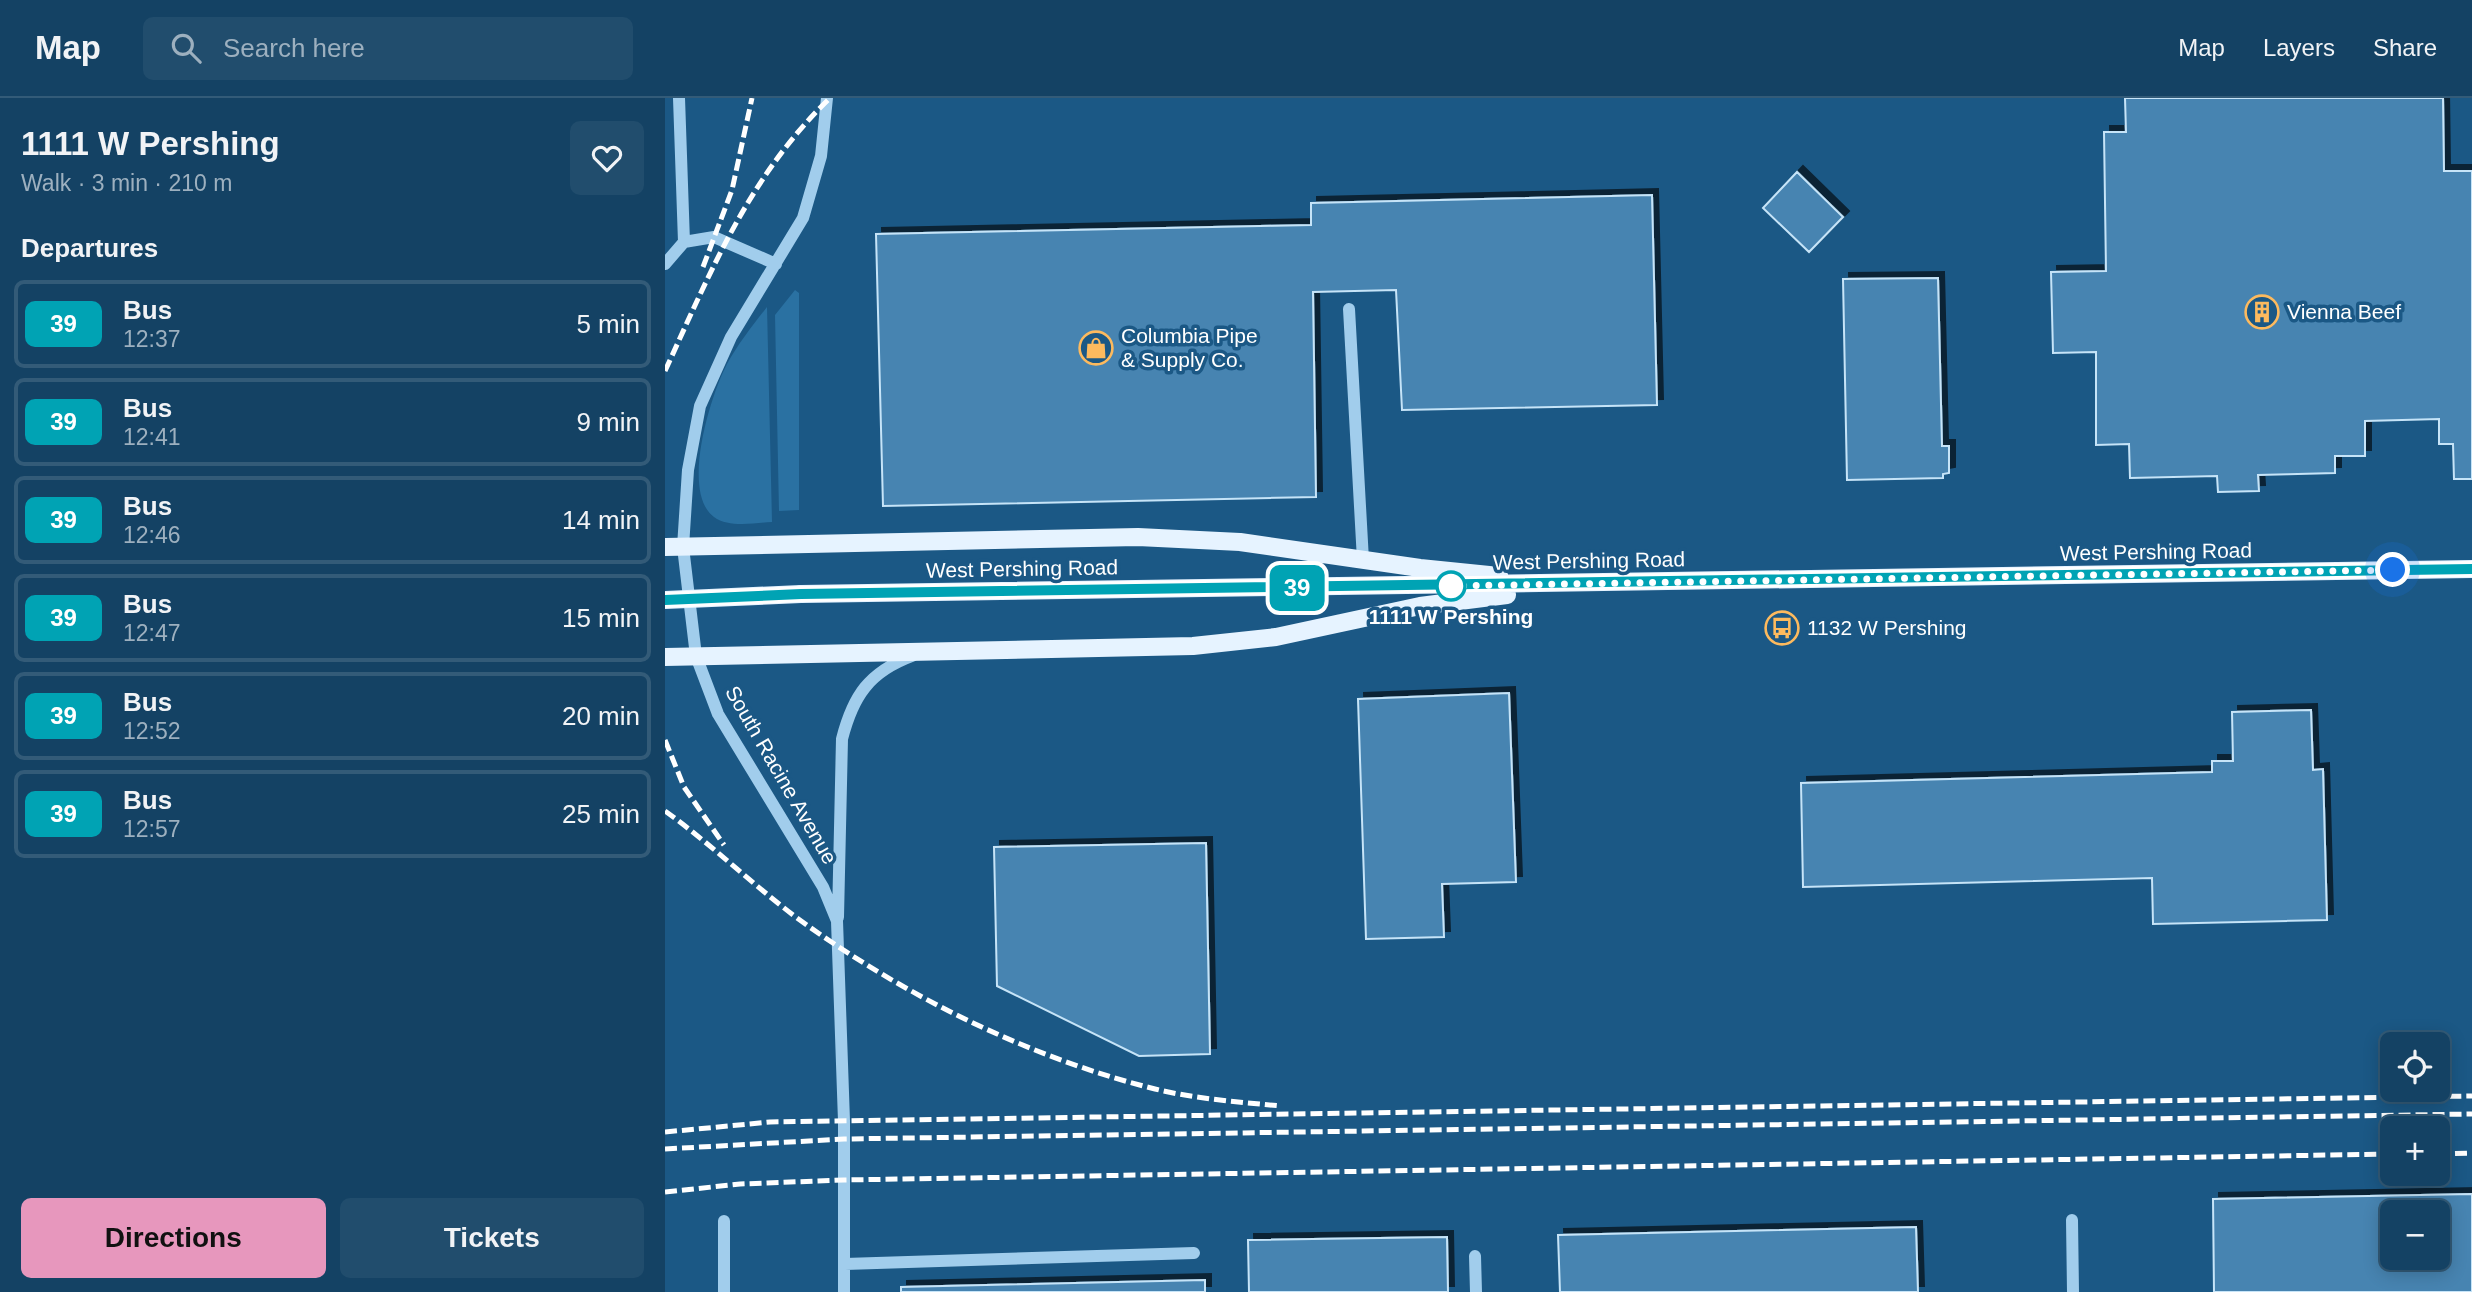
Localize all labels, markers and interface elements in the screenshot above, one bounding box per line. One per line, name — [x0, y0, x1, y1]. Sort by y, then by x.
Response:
search box — [143, 17, 633, 80]
text: Map — [35, 29, 101, 66]
icon: search — [167, 29, 205, 67]
text: Search here — [223, 33, 365, 63]
text: Map — [2178, 34, 2225, 61]
text: Layers — [2263, 34, 2335, 61]
text: Share — [2373, 34, 2437, 61]
button: heart — [570, 121, 644, 195]
text: 1111 W Pershing — [21, 125, 280, 162]
text: Walk · 3 min · 210 m — [21, 170, 232, 196]
text: Departures — [21, 233, 158, 263]
building icon: Vienna Beef — [2243, 293, 2281, 331]
text: Bus — [123, 295, 172, 325]
place label: Vienna Beef — [2287, 300, 2401, 323]
text: 5 min — [576, 309, 640, 339]
text: 39 — [50, 310, 77, 337]
place label: Columbia Pipe & Supply Co. — [1121, 324, 1258, 371]
text: 12:37 — [123, 326, 181, 352]
shop icon: Columbia Pipe & Supply Co. — [1077, 329, 1115, 367]
text: Bus — [123, 393, 172, 423]
text: 9 min — [576, 407, 640, 437]
text: 39 — [50, 408, 77, 435]
text: 12:41 — [123, 424, 181, 450]
text: Bus — [123, 491, 172, 521]
text: 14 min — [562, 505, 640, 535]
text: 39 — [50, 506, 77, 533]
text: 12:46 — [123, 522, 181, 548]
street label: West Pershing Road — [2060, 538, 2252, 565]
street label: West Pershing Road — [1493, 547, 1685, 574]
your location — [2375, 552, 2410, 587]
street label: West Pershing Road — [926, 555, 1118, 582]
line badge: 39 — [1265, 565, 1329, 611]
marker: 1111 W Pershing — [1436, 571, 1466, 601]
text: 39 — [1284, 574, 1310, 601]
text: Bus — [123, 589, 172, 619]
text: 15 min — [562, 603, 640, 633]
text: 39 — [50, 604, 77, 631]
place label: 1111 W Pershing — [1369, 605, 1533, 628]
bus stop icon: 1132 W Pershing — [1763, 609, 1801, 647]
place label: 1132 W Pershing — [1807, 616, 1967, 639]
text: 12:47 — [123, 620, 181, 646]
street label: South Racine Avenue — [721, 682, 842, 868]
text: Bus — [123, 687, 172, 717]
text: 20 min — [562, 701, 640, 731]
text: 39 — [50, 702, 77, 729]
text: 12:52 — [123, 718, 181, 744]
text: Bus — [123, 785, 172, 815]
text: 25 min — [562, 799, 640, 829]
text: 39 — [50, 800, 77, 827]
text: 12:57 — [123, 816, 181, 842]
map controls — [2380, 1032, 2450, 1270]
button: locate — [2380, 1032, 2450, 1102]
button: + — [2380, 1116, 2450, 1186]
button: Directions — [21, 1198, 326, 1278]
button: Tickets — [340, 1198, 644, 1278]
button: − — [2380, 1200, 2450, 1270]

